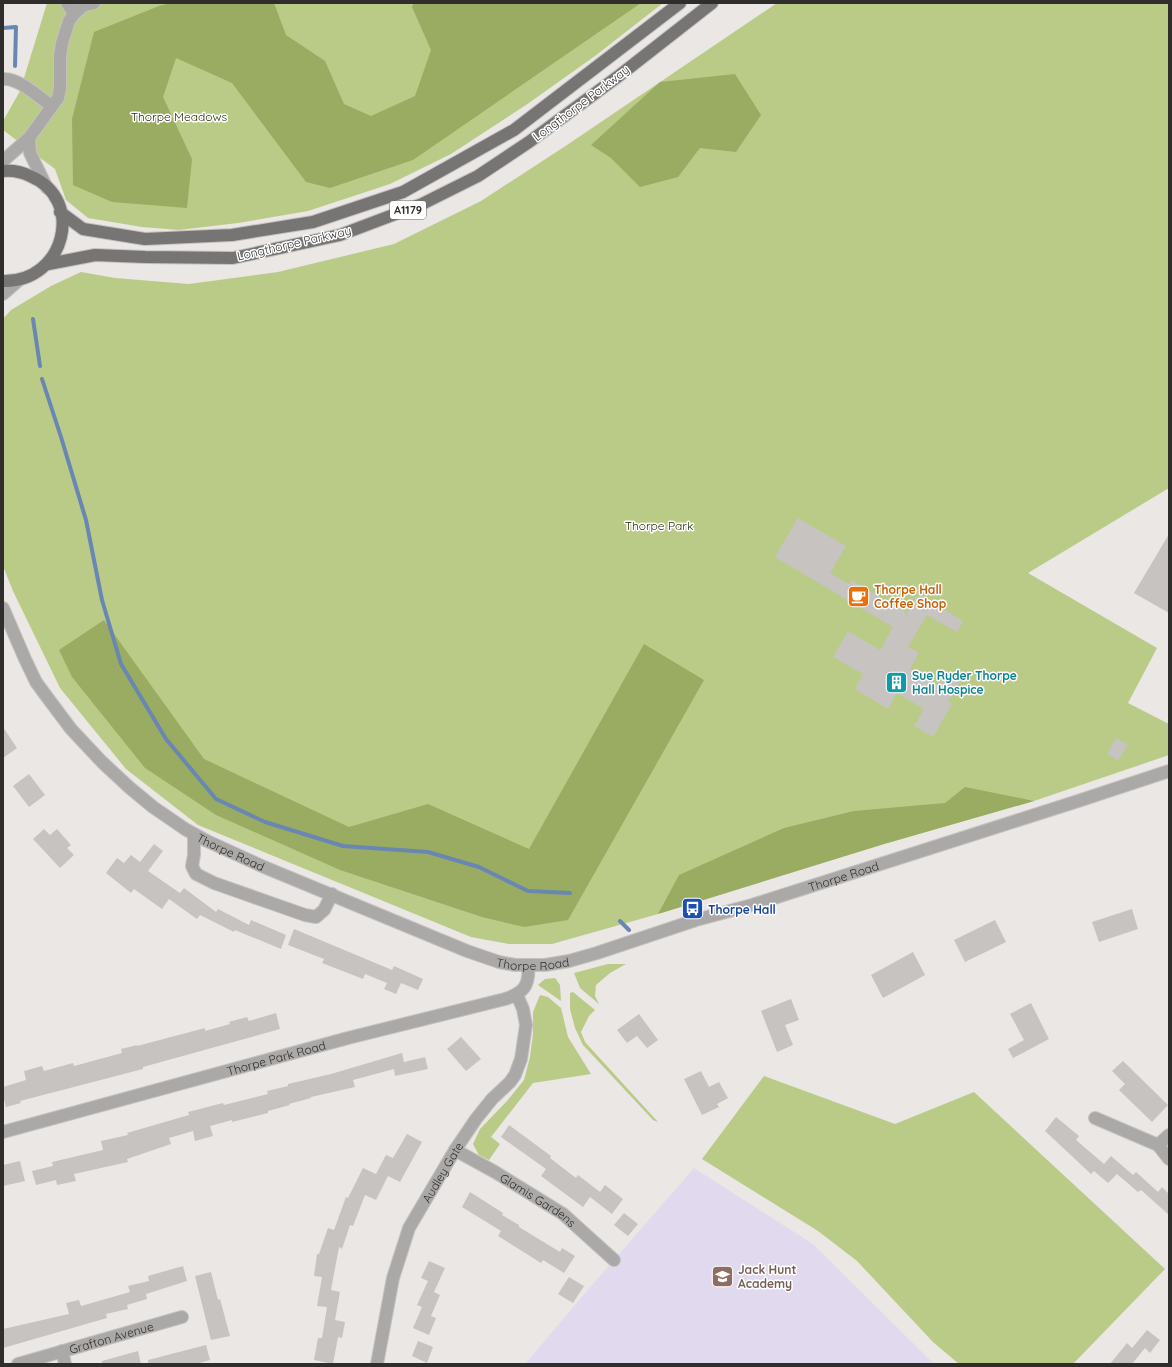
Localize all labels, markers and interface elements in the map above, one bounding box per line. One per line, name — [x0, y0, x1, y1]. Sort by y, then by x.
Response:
street label: Longthorpe Parkway — [530, 62, 632, 144]
park label: Thorpe Meadows — [131, 109, 228, 124]
road number: A1179 — [390, 201, 426, 219]
street label: Longthorpe Parkway — [235, 223, 353, 263]
park label: Thorpe Park — [625, 518, 693, 533]
place label: Thorpe Hall Coffee Shop — [874, 582, 947, 611]
cafe icon: Thorpe Hall Coffee Shop — [846, 583, 872, 609]
place label: Sue Ryder Thorpe Hall Hospice — [912, 668, 1017, 697]
building icon: Sue Ryder Thorpe Hall Hospice — [884, 669, 910, 695]
street label: Thorpe Road — [194, 829, 267, 874]
street label: Thorpe Road — [806, 858, 880, 894]
bus stop icon: Thorpe Hall — [679, 896, 705, 922]
place label: Thorpe Hall — [708, 902, 776, 917]
street label: Thorpe Road — [495, 954, 570, 973]
street label: Thorpe Park Road — [225, 1037, 327, 1078]
street label: Audley Gate — [418, 1139, 466, 1205]
street label: Glamis Gardens — [497, 1170, 580, 1230]
place label: Jack Hunt Academy — [738, 1262, 796, 1291]
school or university icon: Jack Hunt Academy — [709, 1263, 735, 1289]
street label: Grafton Avenue — [67, 1318, 155, 1356]

